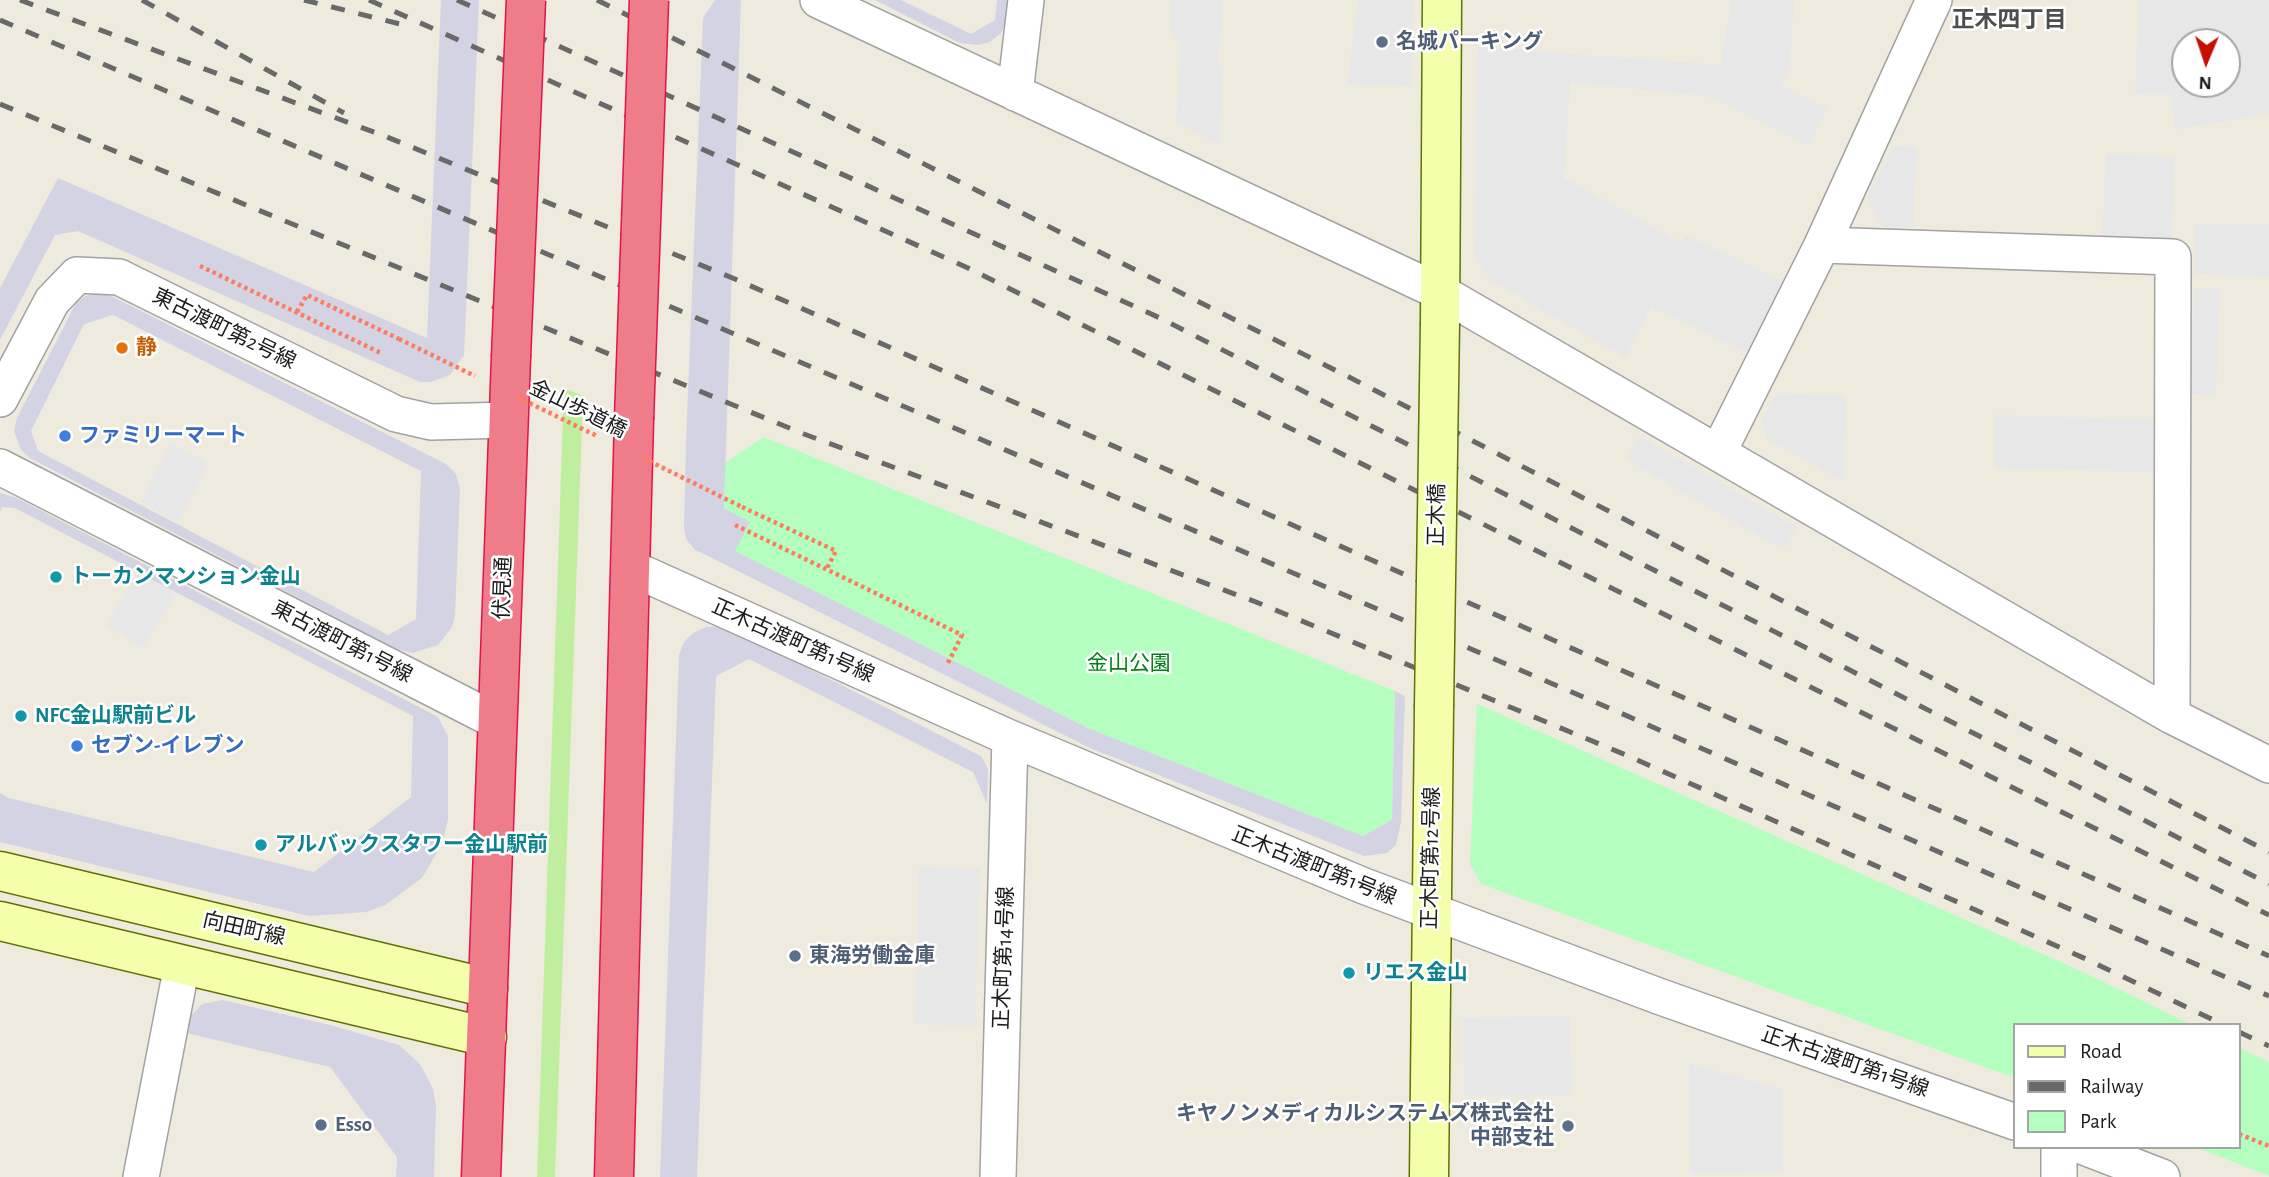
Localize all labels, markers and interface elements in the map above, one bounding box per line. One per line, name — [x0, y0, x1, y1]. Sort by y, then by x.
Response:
district label: 正木四丁目 — [1952, 6, 2066, 34]
north arrow — [2171, 28, 2241, 98]
place label: 名城パーキング — [1396, 29, 1543, 55]
marker: 名城パーキング — [1374, 34, 1390, 50]
text: N — [2198, 73, 2212, 92]
street label: 東古渡町第2号線 — [148, 283, 300, 375]
place label: 静 — [136, 335, 157, 361]
marker: 静 — [114, 340, 130, 356]
street label: 金山歩道橋 — [525, 375, 631, 443]
place label: ファミリーマート — [79, 423, 247, 449]
marker: ファミリーマート — [57, 428, 73, 444]
street label: 正木橋 — [1424, 483, 1450, 547]
street label: 伏見通 — [489, 556, 517, 620]
place label: トーカンマンション金山 — [70, 564, 301, 590]
marker: トーカンマンション金山 — [48, 569, 64, 585]
street label: 正木古渡町第1号線 — [708, 594, 878, 688]
street label: 東古渡町第1号線 — [268, 596, 416, 688]
park label: 金山公園 — [1087, 651, 1171, 677]
place label: NFC金山駅前ビル — [35, 703, 196, 729]
marker: NFC金山駅前ビル — [13, 708, 29, 724]
place label: セブン-イレブン — [91, 733, 244, 759]
marker: セブン-イレブン — [69, 738, 85, 754]
street label: 正木町第12号線 — [1417, 786, 1445, 930]
street label: 正木古渡町第1号線 — [1228, 821, 1400, 911]
place label: アルバックスタワー金山駅前 — [275, 832, 548, 858]
marker: アルバックスタワー金山駅前 — [253, 837, 269, 853]
street label: 正木町第14号線 — [989, 886, 1019, 1030]
street label: 向田町線 — [200, 907, 288, 951]
place label: 東海労働金庫 — [809, 943, 935, 969]
marker: 東海労働金庫 — [787, 948, 803, 964]
place label: リエス金山 — [1363, 960, 1468, 986]
marker: リエス金山 — [1341, 965, 1357, 981]
street label: 正木古渡町第1号線 — [1758, 1022, 1932, 1102]
legend — [2014, 1023, 2241, 1149]
text: Road — [2080, 1041, 2122, 1062]
text: Railway — [2080, 1076, 2143, 1097]
place label: キヤノンメディカルシステムズ株式会社 中部支社 — [1176, 1101, 1554, 1151]
text: Park — [2080, 1111, 2116, 1132]
place label: Esso — [335, 1112, 372, 1138]
marker: Esso — [313, 1117, 329, 1133]
marker: キヤノンメディカルシステムズ株式会社 中部支社 — [1560, 1118, 1576, 1134]

